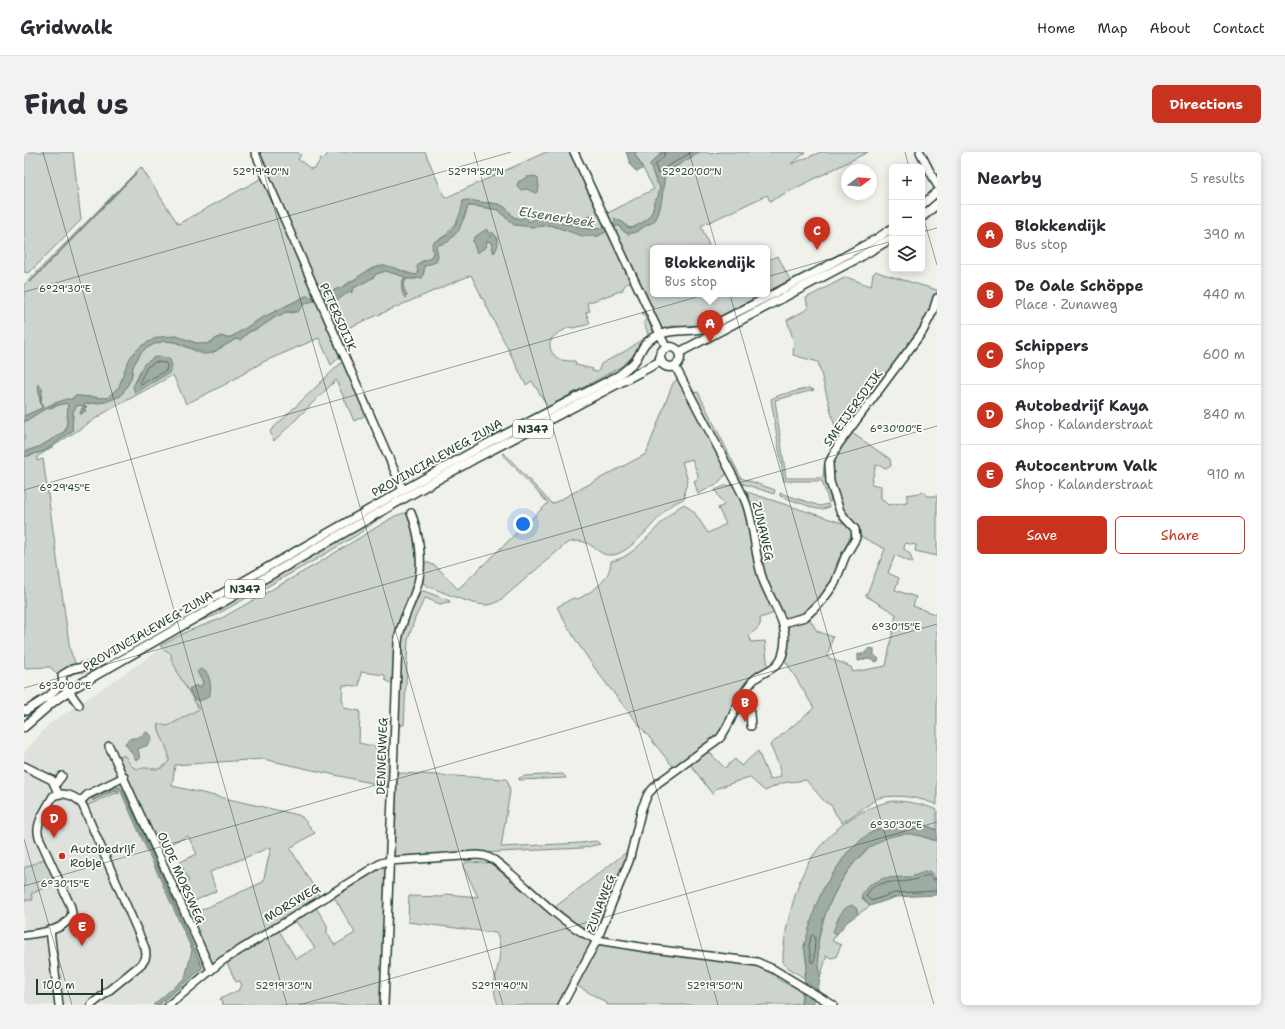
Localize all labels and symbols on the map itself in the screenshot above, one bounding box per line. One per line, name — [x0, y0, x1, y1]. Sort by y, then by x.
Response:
north arrow — [841, 164, 877, 200]
text: 52°19'40"N — [233, 165, 289, 178]
text: 52°19'50"N — [448, 165, 504, 178]
text: 52°20'00"N — [662, 165, 722, 178]
water label: Elsenerbeek — [518, 203, 597, 231]
pin: C — [804, 217, 830, 250]
street label: PETERSDIJK — [316, 280, 360, 354]
text: 6°29'30"E — [39, 282, 91, 295]
pin: A — [697, 310, 723, 343]
street label: SMEIJERSDIJK — [820, 366, 886, 450]
street label: PROVINCIALEWEG ZUNA — [369, 415, 506, 501]
road number: N347 — [513, 420, 553, 438]
text: 6°30'00"E — [870, 422, 922, 435]
text: 6°29'45"E — [40, 481, 90, 494]
street label: ZUNAWEG — [748, 500, 778, 562]
your location — [513, 514, 533, 534]
road number: N347 — [225, 580, 265, 598]
street label: PROVINCIALEWEG ZUNA — [80, 587, 216, 675]
text: 6°30'15"E — [872, 620, 920, 633]
text: 6°30'00"E — [39, 679, 91, 692]
pin: B — [732, 689, 758, 722]
street label: DENNENWEG — [373, 717, 391, 795]
pin: D — [41, 805, 67, 838]
text: 6°30'30"E — [870, 818, 922, 831]
street label: OUDE MORSWEG — [154, 829, 208, 927]
place label: Autobedrijf Robje — [70, 841, 136, 871]
marker: Autobedrijf Robje — [57, 851, 67, 861]
street label: ZUNAWEG — [583, 872, 619, 934]
text: 6°30'15"E — [41, 877, 89, 890]
street label: MORSWEG — [261, 880, 323, 926]
pin: E — [69, 913, 95, 946]
scale bar — [36, 977, 103, 996]
text: 52°19'30"N — [256, 979, 312, 992]
text: 52°19'40"N — [472, 979, 528, 992]
text: 52°19'50"N — [687, 979, 743, 992]

